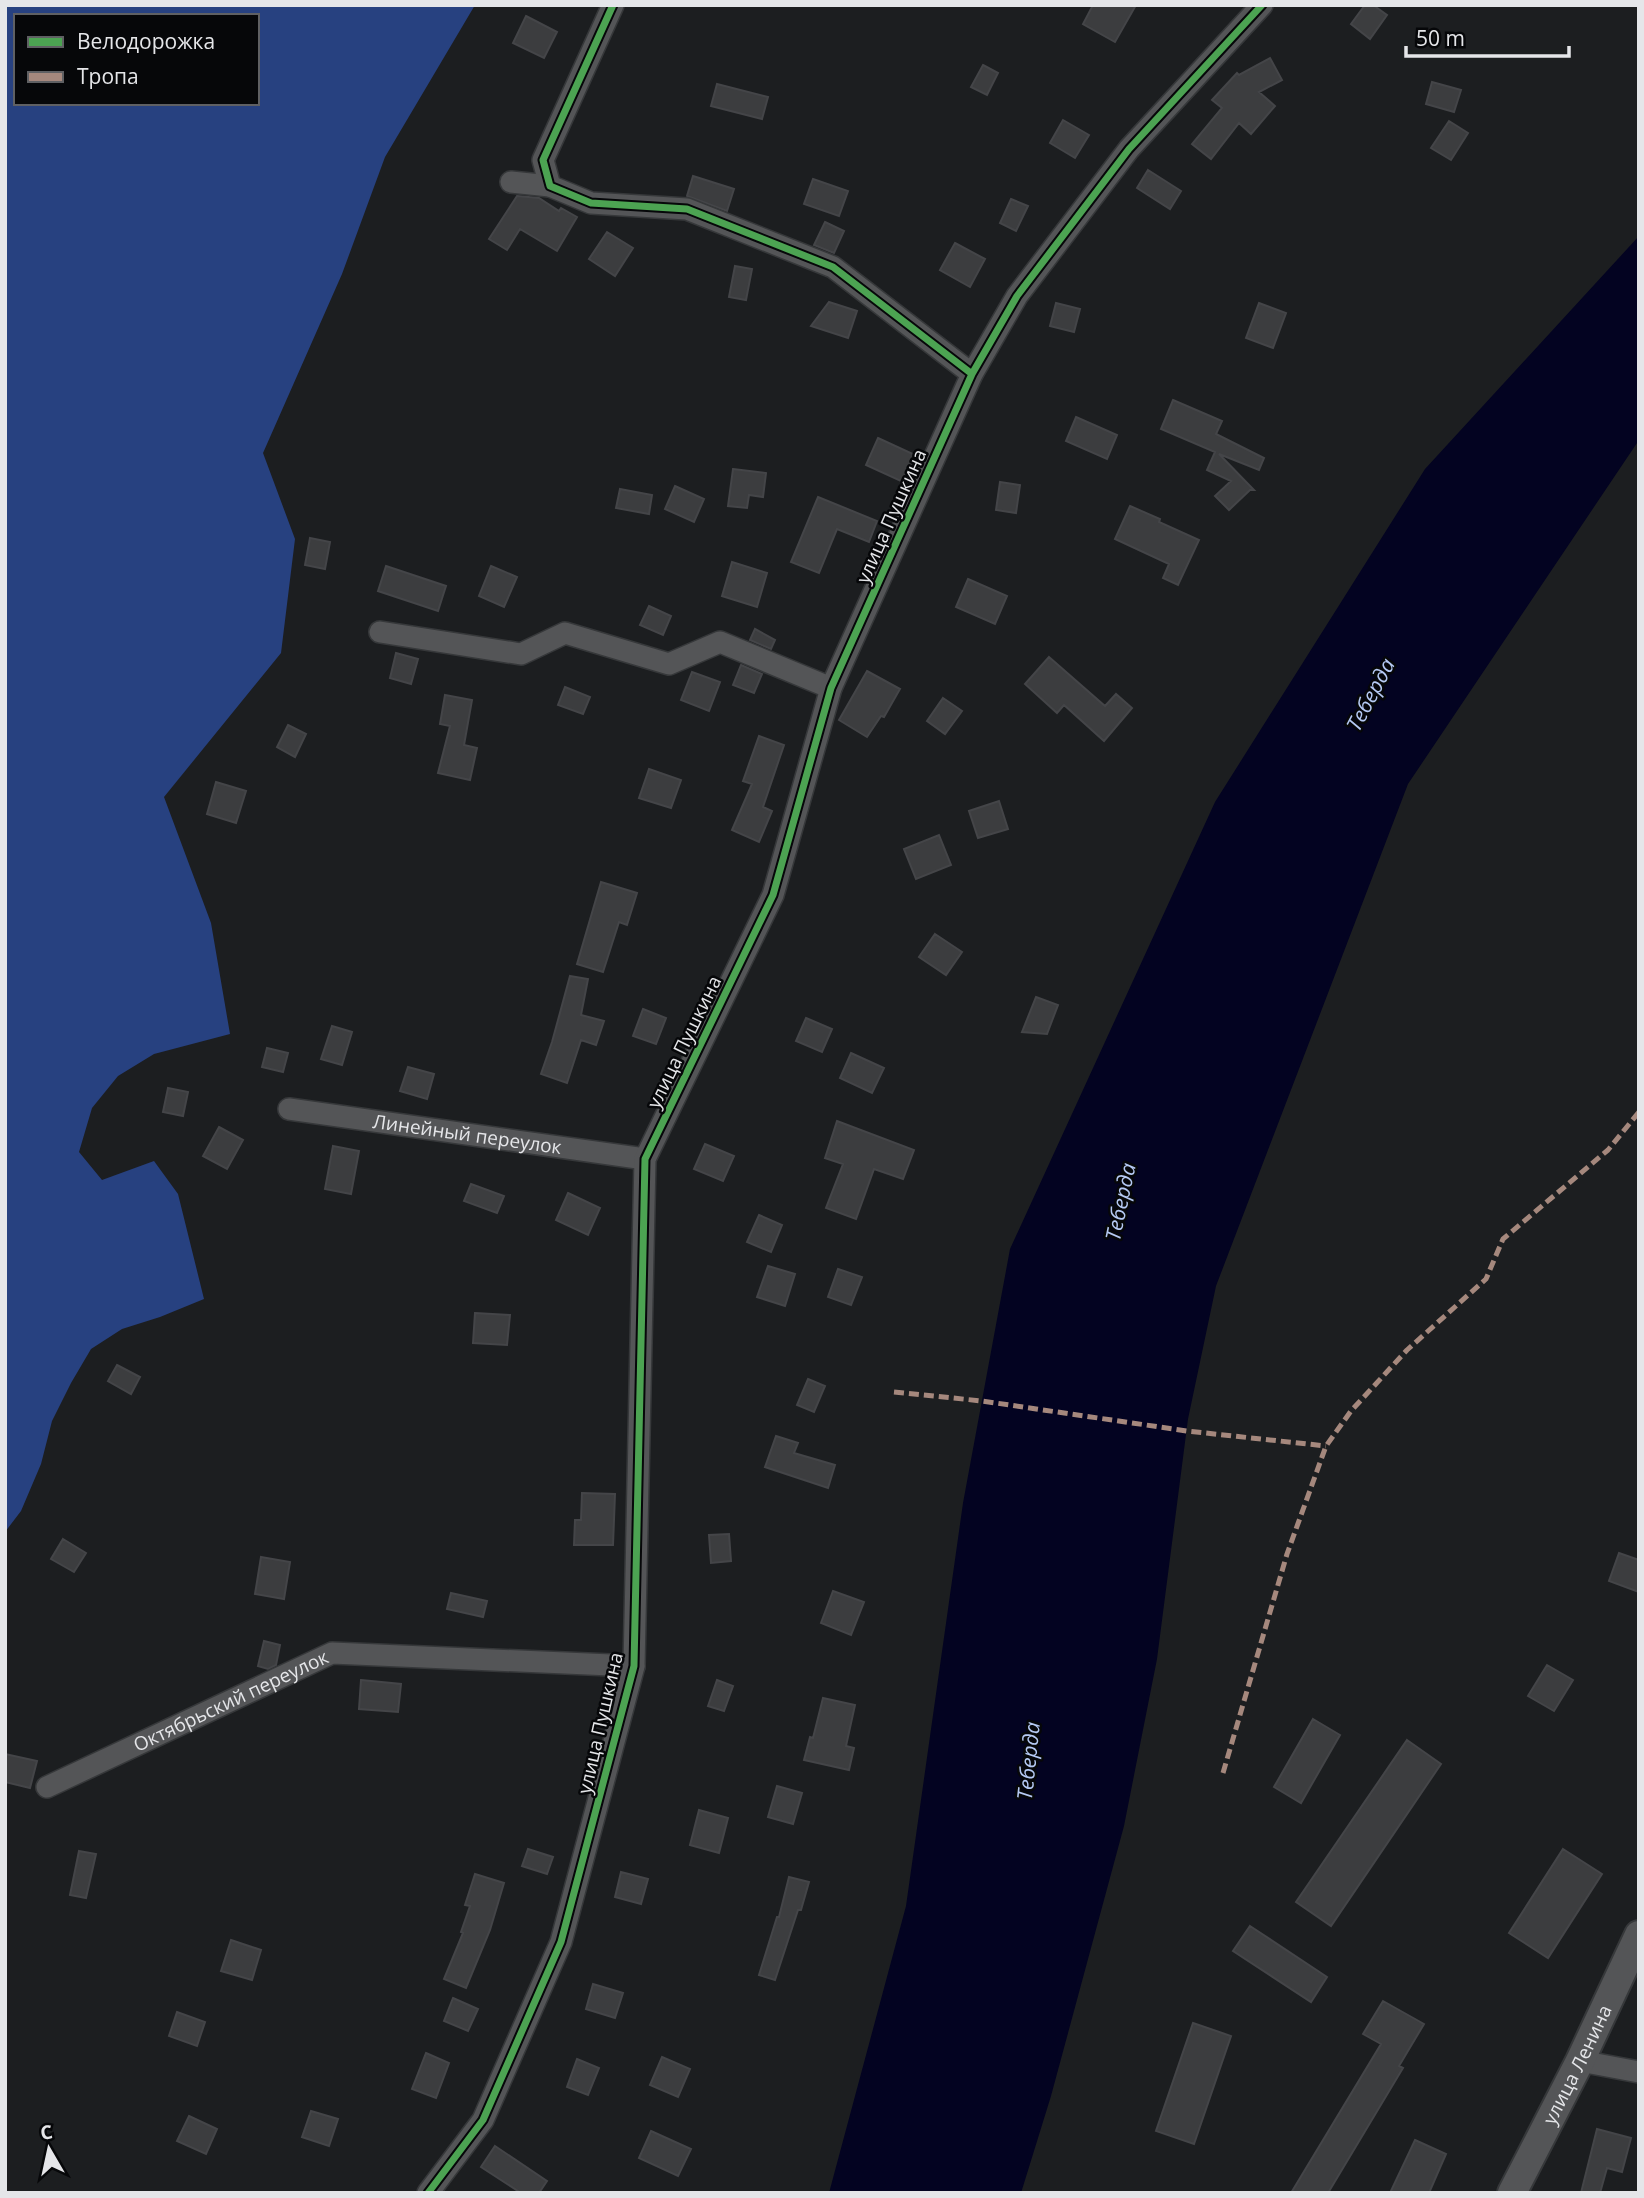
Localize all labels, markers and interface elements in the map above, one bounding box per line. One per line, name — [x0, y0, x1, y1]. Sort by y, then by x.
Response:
legend — [14, 14, 259, 105]
scale bar — [1406, 14, 1569, 58]
text: 50 m — [1416, 24, 1465, 52]
text: Велодорожка — [77, 27, 215, 55]
text: Тропа — [77, 62, 139, 90]
street label: улица Пушкина — [850, 445, 932, 587]
water label: Теберда — [1339, 653, 1401, 736]
street label: улица Пушкина — [641, 971, 727, 1113]
street label: Линейный переулок — [371, 1108, 563, 1160]
water label: Теберда — [1098, 1160, 1142, 1243]
street label: Октябрьский переулок — [129, 1644, 333, 1758]
street label: улица Пушкина — [571, 1650, 629, 1796]
water label: Теберда — [1010, 1720, 1046, 1801]
street label: улица Ленина — [1536, 2000, 1618, 2129]
north arrow — [14, 2114, 84, 2184]
text: С — [38, 2118, 54, 2146]

